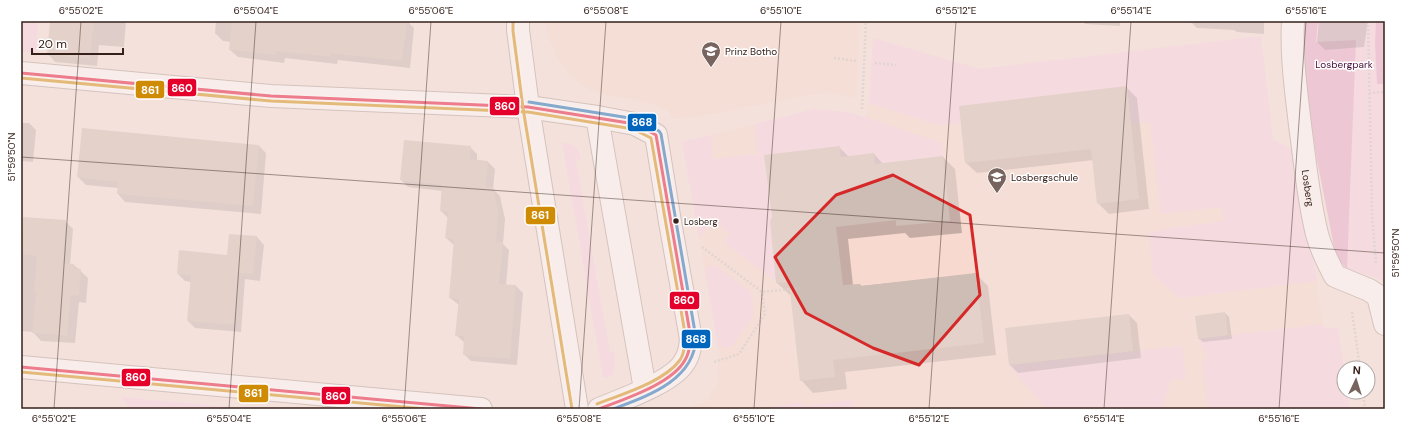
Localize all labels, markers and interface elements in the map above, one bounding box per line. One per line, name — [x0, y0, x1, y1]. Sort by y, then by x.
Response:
text: 6°55'02"E — [59, 4, 104, 17]
text: 6°55'04"E — [234, 4, 279, 17]
text: 6°55'06"E — [408, 4, 454, 17]
text: 6°55'08"E — [584, 4, 629, 17]
text: 6°55'10"E — [760, 4, 802, 17]
text: 6°55'12"E — [936, 4, 977, 17]
text: 6°55'14"E — [1110, 4, 1152, 17]
text: 6°55'16"E — [1285, 4, 1327, 17]
scale bar — [32, 30, 123, 56]
text: 20 m — [38, 36, 67, 52]
school or university icon: Prinz Botho — [700, 40, 722, 68]
place label: Prinz Botho — [725, 45, 777, 58]
park label: Losbergpark — [1315, 58, 1373, 71]
line badge: 860 — [167, 78, 197, 97]
line badge: 861 — [135, 80, 165, 99]
text: 860 — [171, 81, 193, 95]
text: 861 — [141, 83, 159, 97]
line badge: 860 — [489, 96, 520, 116]
text: 860 — [494, 99, 516, 113]
line badge: 868 — [627, 113, 657, 132]
text: 868 — [632, 115, 652, 129]
text: 51°59'50"N — [5, 133, 18, 181]
school or university icon: Losbergschule — [986, 166, 1008, 194]
street label: Losberg — [1299, 169, 1317, 208]
place label: Losbergschule — [1011, 171, 1079, 184]
line badge: 861 — [525, 206, 556, 225]
text: 861 — [531, 208, 549, 222]
marker: Losberg — [671, 216, 681, 226]
place label: Losberg — [684, 216, 717, 228]
text: 51°59'50"N — [1389, 229, 1402, 277]
line badge: 860 — [669, 291, 700, 310]
text: 860 — [673, 293, 695, 307]
line badge: 868 — [681, 329, 711, 349]
text: 868 — [686, 332, 706, 346]
north arrow — [1336, 360, 1376, 400]
text: N — [1352, 363, 1361, 377]
line badge: 860 — [121, 368, 151, 387]
text: 860 — [125, 370, 147, 384]
line badge: 861 — [238, 384, 269, 403]
text: 861 — [244, 386, 262, 400]
line badge: 860 — [321, 386, 351, 405]
text: 860 — [325, 389, 347, 403]
text: 6°55'02"E — [32, 412, 77, 425]
text: 6°55'04"E — [207, 412, 252, 425]
text: 6°55'06"E — [381, 412, 427, 425]
text: 6°55'08"E — [557, 412, 602, 425]
text: 6°55'10"E — [733, 412, 775, 425]
text: 6°55'12"E — [909, 412, 950, 425]
text: 6°55'14"E — [1083, 412, 1125, 425]
text: 6°55'16"E — [1258, 412, 1300, 425]

